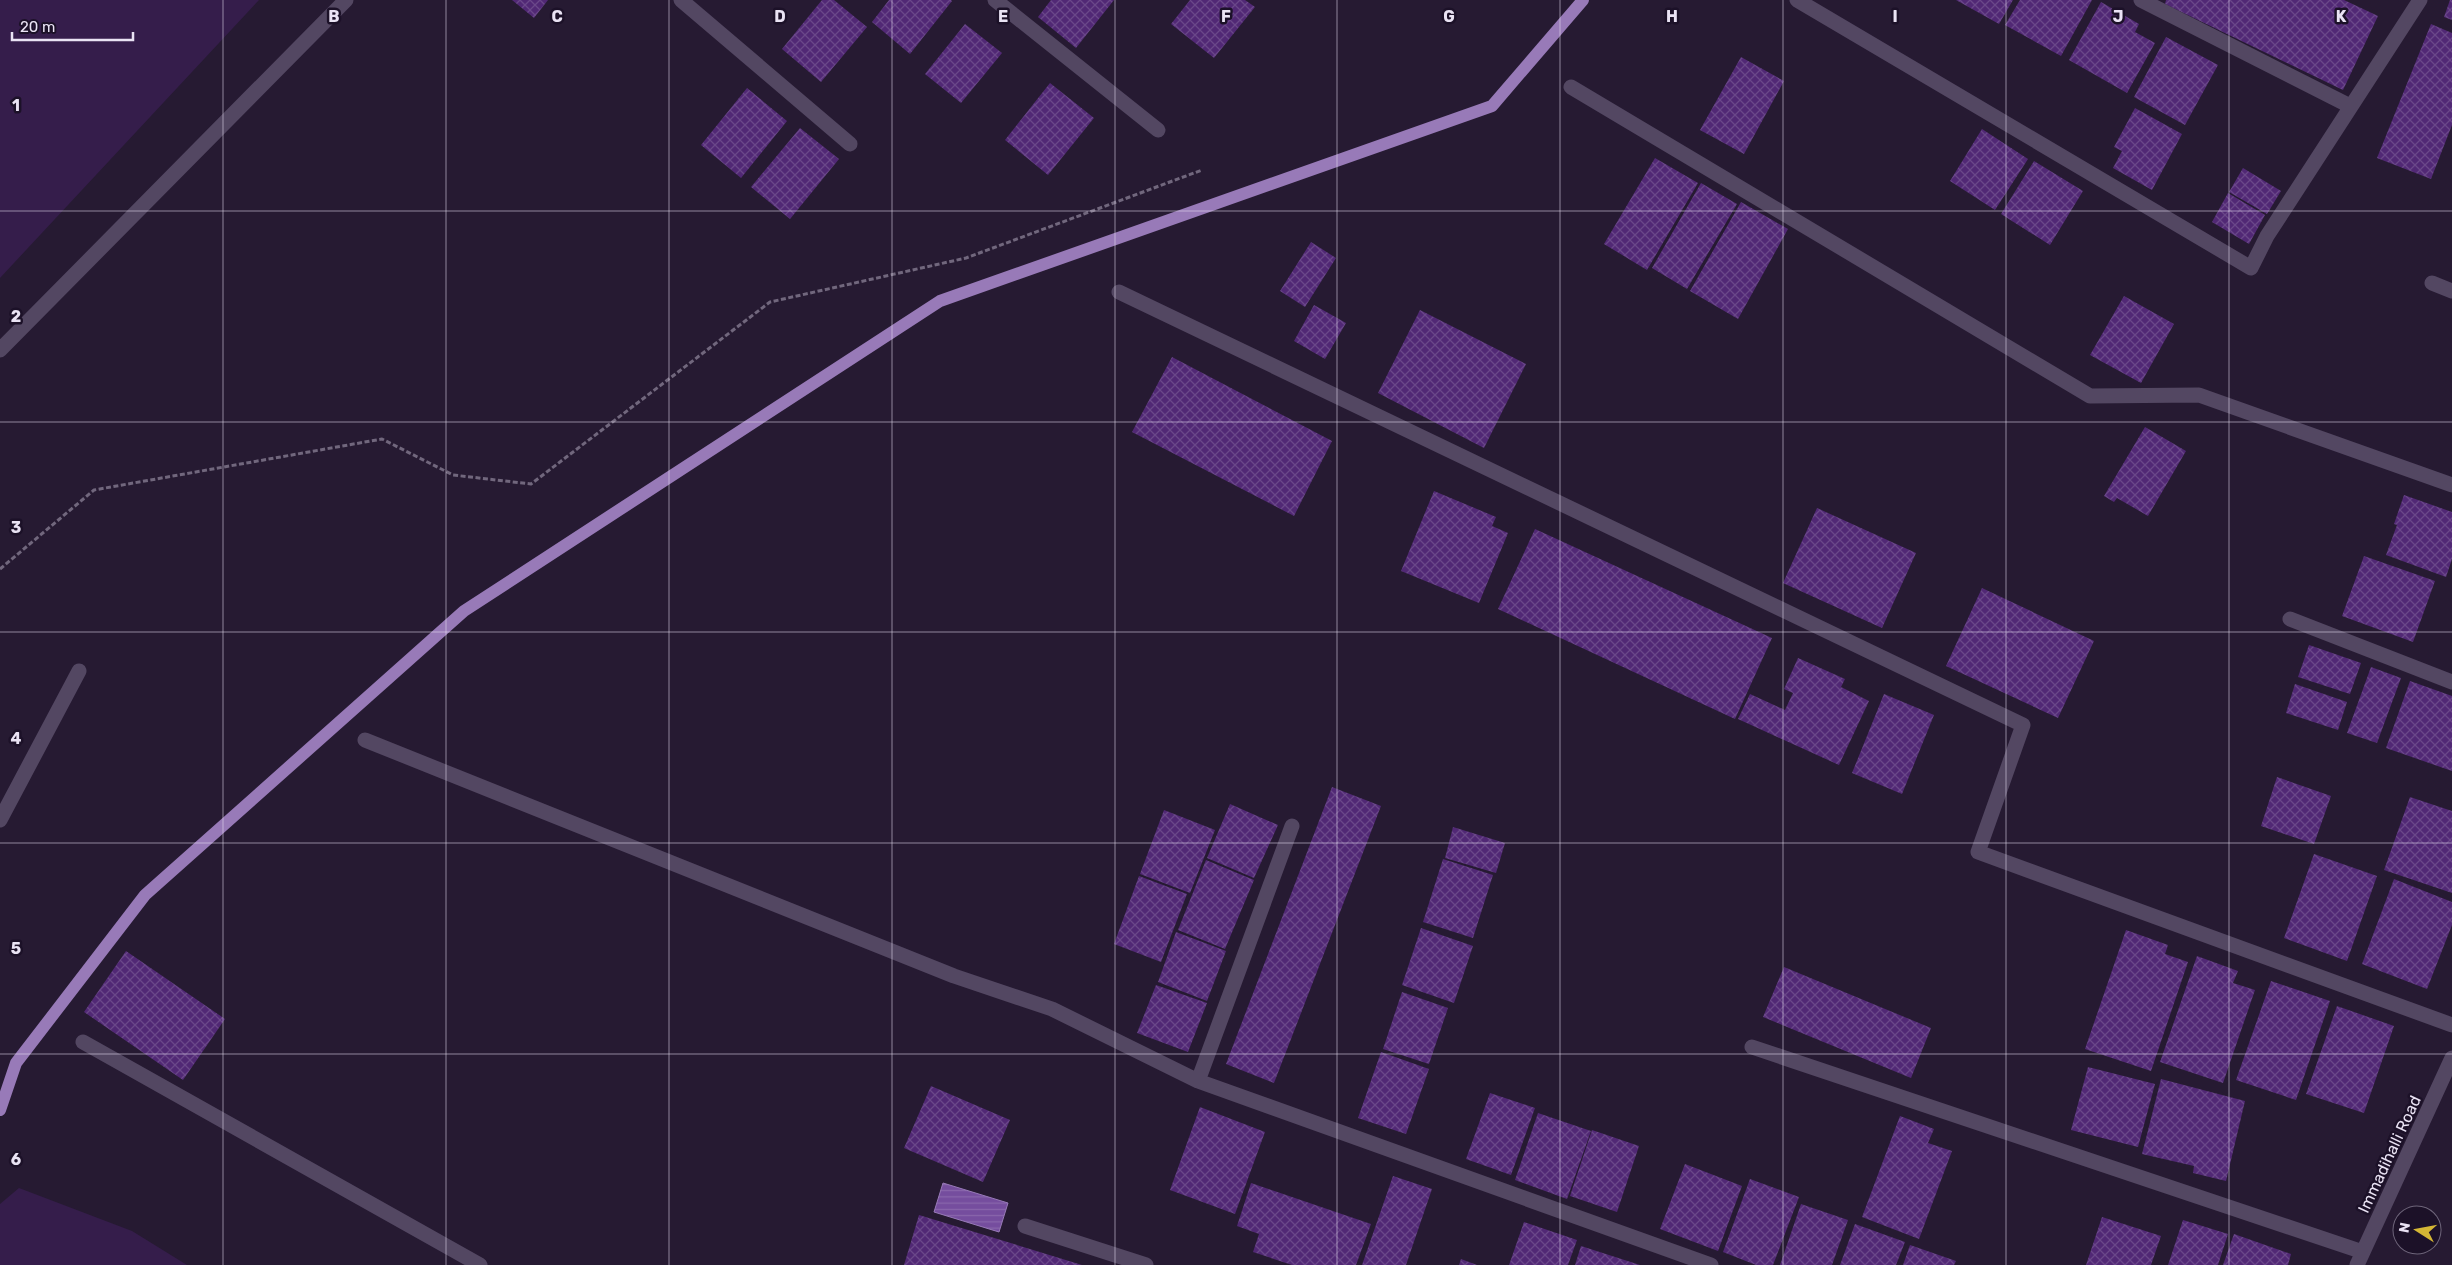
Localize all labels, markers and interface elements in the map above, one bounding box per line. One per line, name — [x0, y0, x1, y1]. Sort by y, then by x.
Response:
text: B — [328, 7, 340, 26]
text: C — [551, 7, 563, 26]
text: D — [774, 7, 786, 26]
text: E — [998, 7, 1008, 26]
text: F — [1221, 7, 1231, 26]
text: G — [1443, 7, 1455, 26]
text: H — [1666, 7, 1678, 26]
text: I — [1892, 7, 1898, 26]
text: J — [2113, 7, 2123, 26]
text: K — [2336, 7, 2347, 26]
scale bar — [12, 10, 134, 42]
text: 20 m — [20, 18, 55, 36]
text: 1 — [12, 96, 20, 115]
text: 2 — [11, 307, 21, 326]
text: 3 — [11, 518, 21, 537]
text: 4 — [11, 729, 22, 748]
text: 5 — [11, 939, 21, 958]
street label: Immadihalli Road — [2354, 1093, 2425, 1216]
text: 6 — [11, 1150, 21, 1169]
north arrow — [2392, 1205, 2442, 1255]
text: N — [2395, 1221, 2414, 1234]

